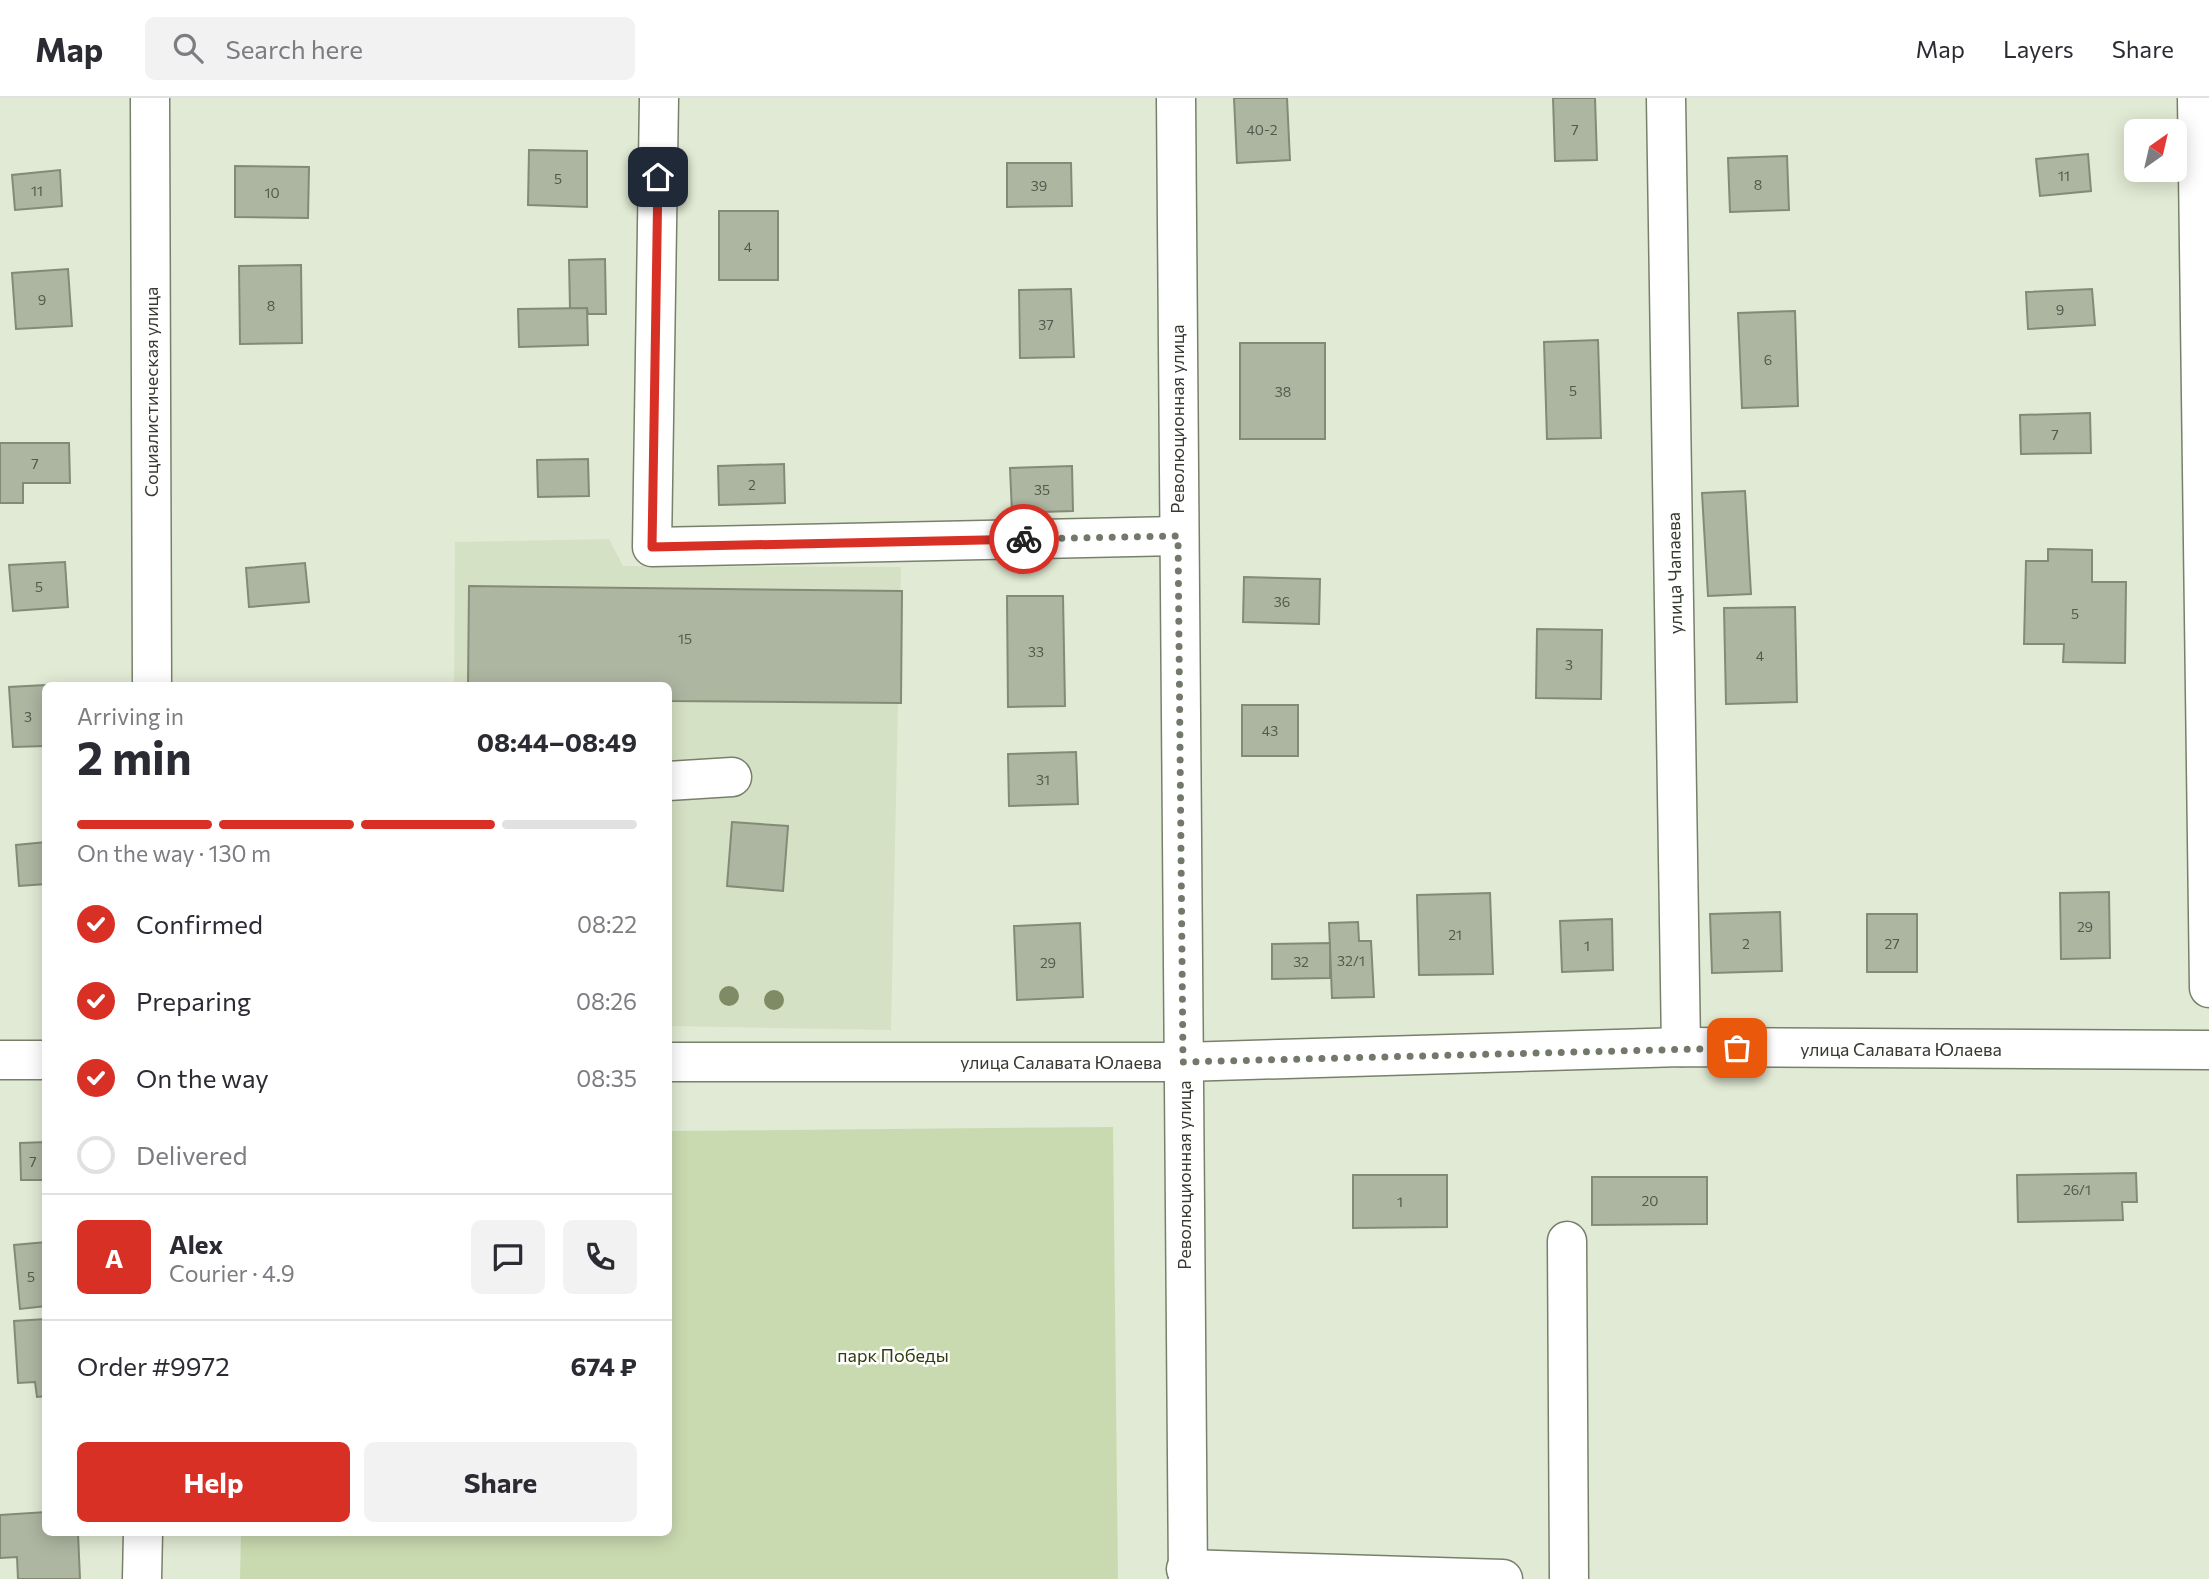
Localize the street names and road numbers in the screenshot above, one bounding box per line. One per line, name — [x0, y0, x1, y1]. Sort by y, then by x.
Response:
street label: Социалистическая улица — [140, 287, 162, 497]
street label: Революционная улица — [1166, 324, 1188, 514]
street label: улица Чапаева — [1662, 512, 1686, 634]
street label: улица Салавата Юлаева — [1800, 1038, 2002, 1060]
street label: улица Салавата Юлаева — [960, 1051, 1162, 1073]
street label: Революционная улица — [1173, 1080, 1195, 1270]

